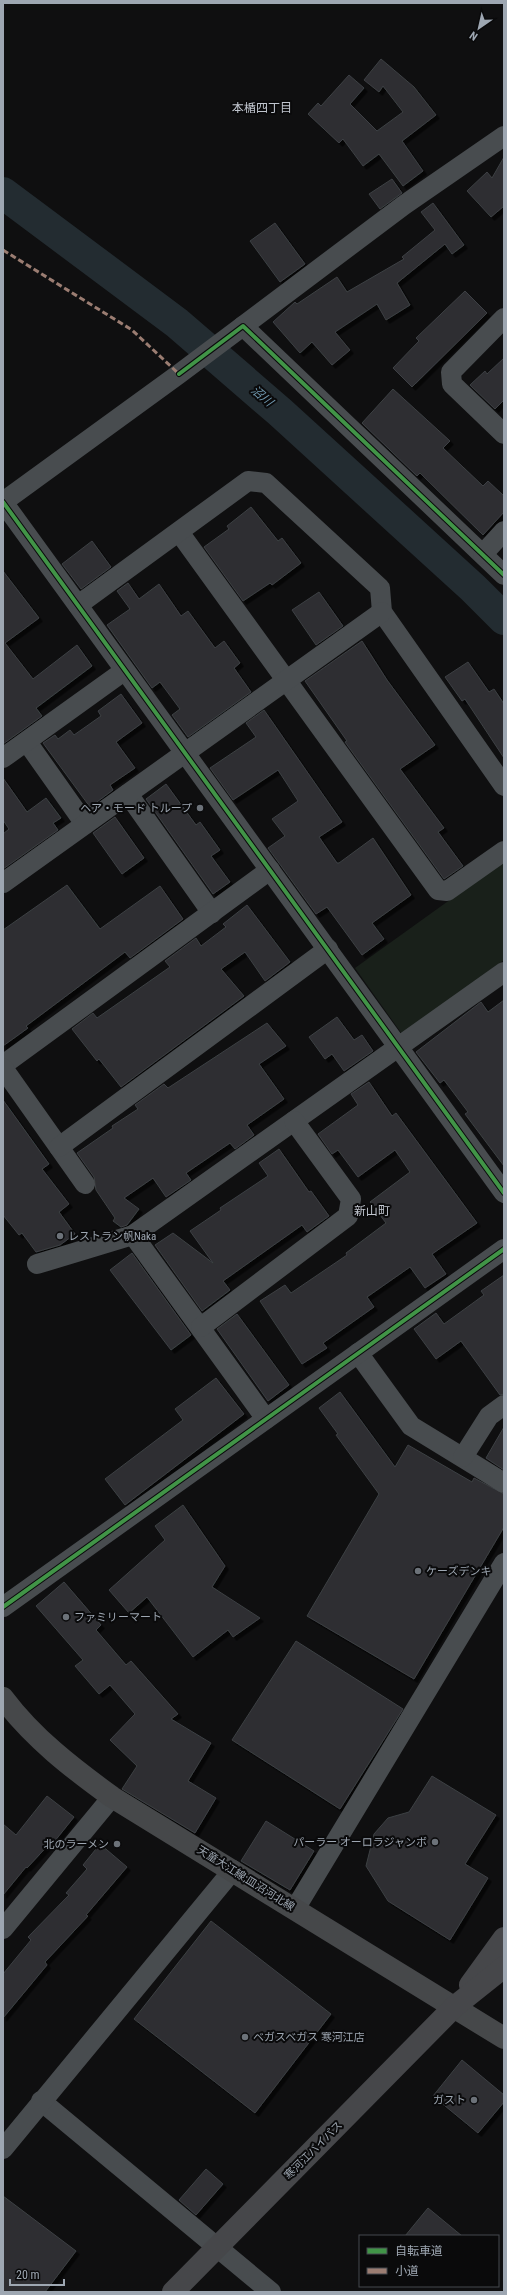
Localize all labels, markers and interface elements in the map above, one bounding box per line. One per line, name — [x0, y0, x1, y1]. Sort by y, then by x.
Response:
north arrow — [459, 8, 499, 48]
text: N — [467, 28, 480, 43]
district label: 本楯四丁目 — [232, 101, 292, 115]
water label: 沼川 — [248, 383, 277, 410]
place label: ヘア・モード トループ — [80, 802, 192, 815]
marker: ヘア・モード トループ — [195, 803, 205, 813]
district label: 新山町 — [354, 1204, 390, 1218]
place label: レストラン帆Naka — [68, 1230, 156, 1243]
marker: レストラン帆Naka — [55, 1231, 65, 1241]
place label: ケーズデンキ — [426, 1565, 491, 1578]
marker: ケーズデンキ — [413, 1566, 423, 1576]
place label: ファミリーマート — [74, 1611, 162, 1624]
marker: ファミリーマート — [61, 1612, 71, 1622]
place label: パーラー オーロラジャンボ — [293, 1836, 427, 1849]
marker: パーラー オーロラジャンボ — [430, 1837, 440, 1847]
place label: 北のラーメン — [43, 1838, 109, 1851]
marker: 北のラーメン — [112, 1839, 122, 1849]
street label: 天童大江線;皿沼河北線 — [195, 1843, 297, 1914]
place label: ベガスベガス 寒河江店 — [253, 2031, 365, 2044]
marker: ベガスベガス 寒河江店 — [240, 2032, 250, 2042]
place label: ガスト — [433, 2094, 466, 2107]
marker: ガスト — [469, 2095, 479, 2105]
street label: 寒河江バイパス — [282, 2119, 345, 2182]
legend — [359, 2235, 499, 2287]
text: 自転車道 — [395, 2244, 443, 2258]
scale bar — [10, 2261, 64, 2287]
text: 小道 — [395, 2264, 419, 2278]
text: 20 m — [16, 2268, 40, 2282]

